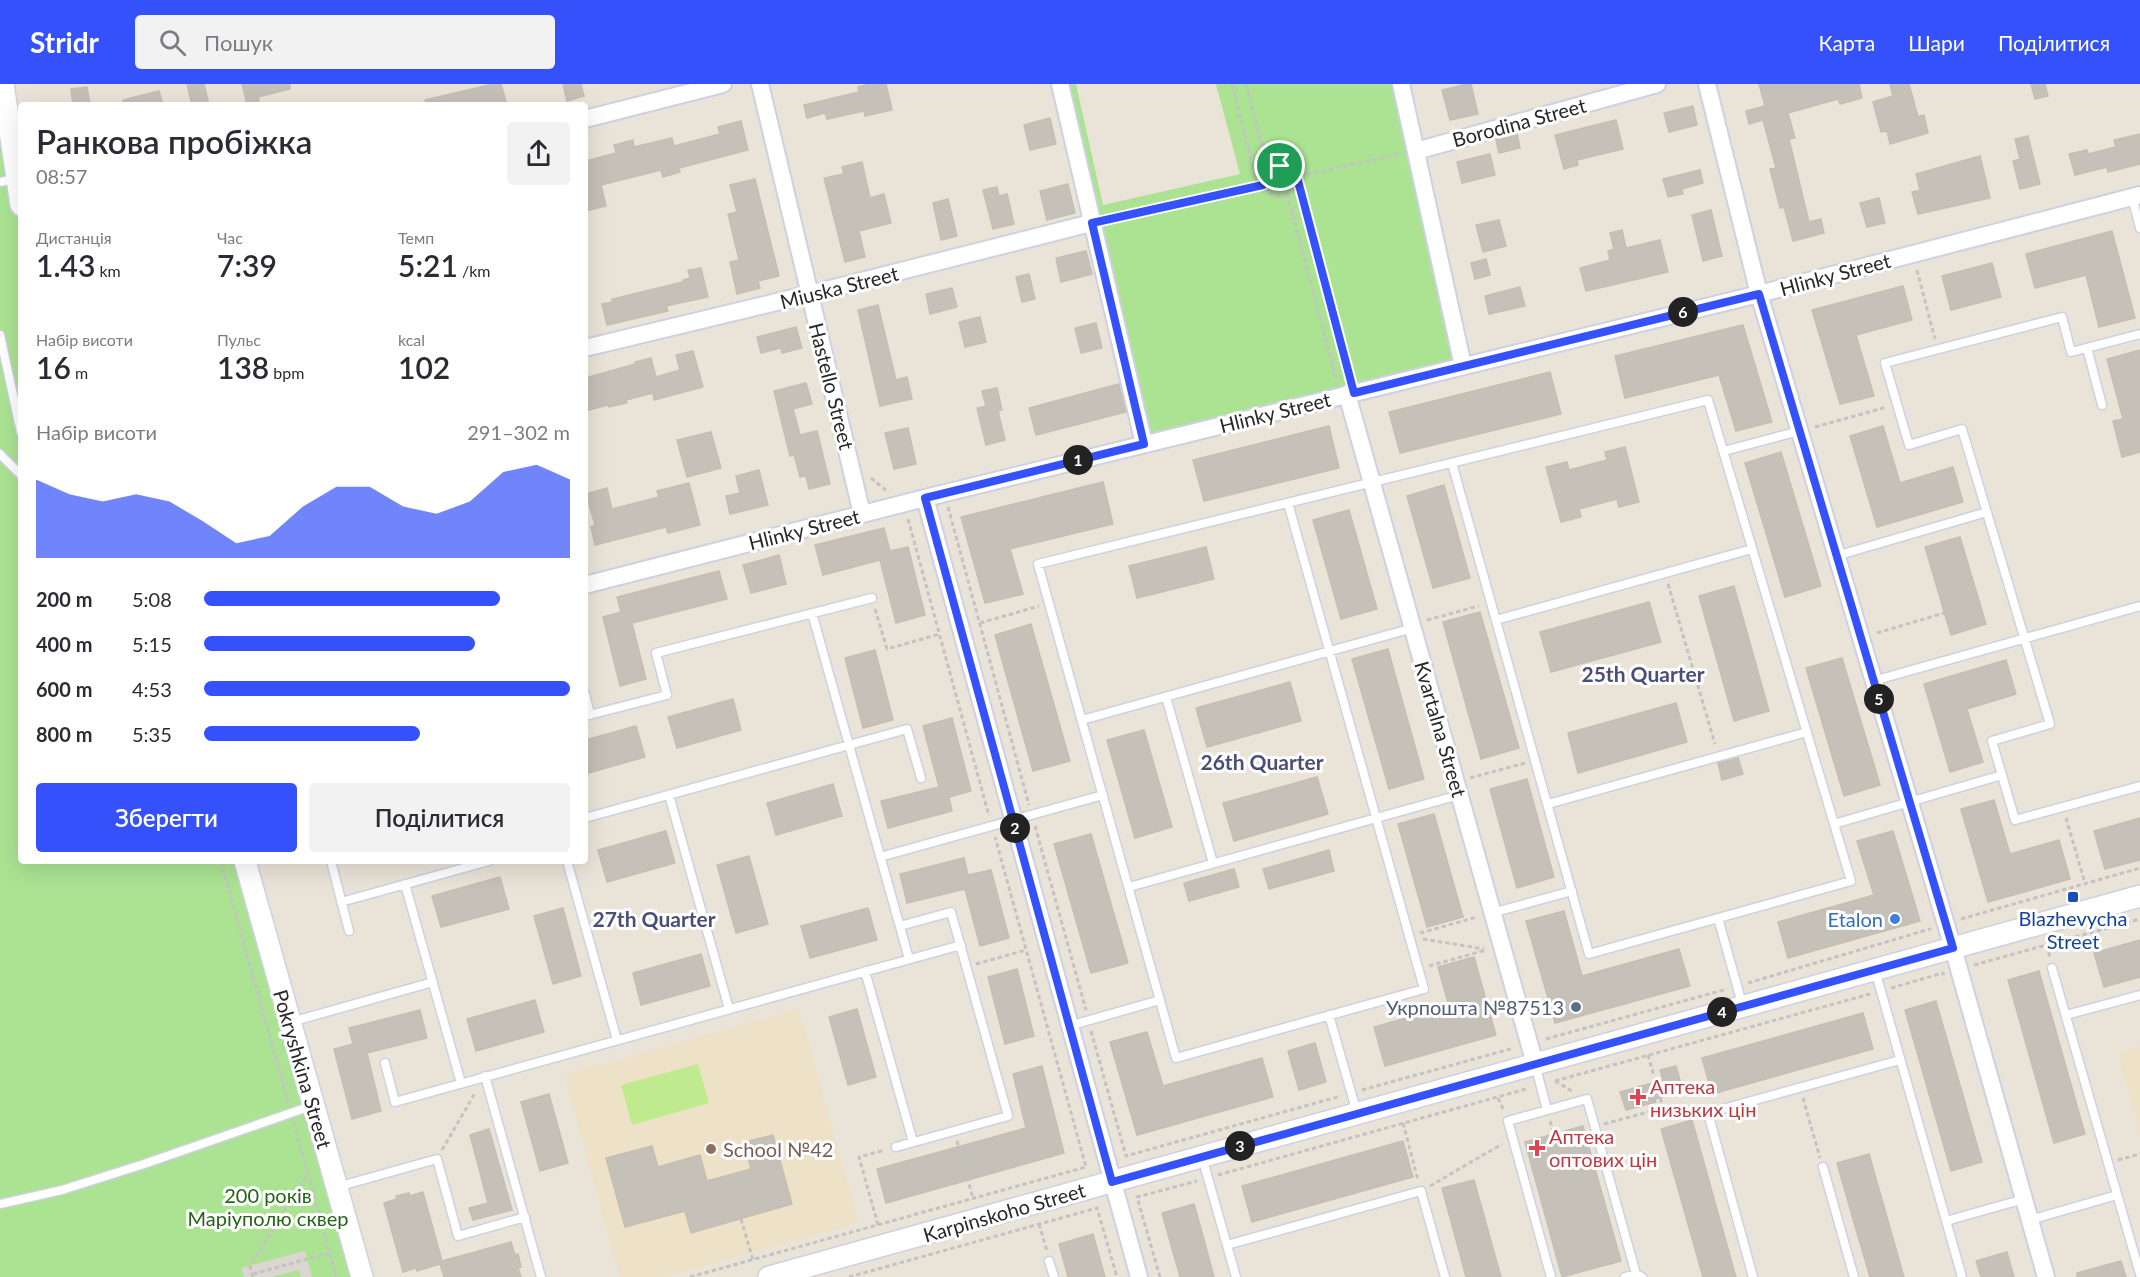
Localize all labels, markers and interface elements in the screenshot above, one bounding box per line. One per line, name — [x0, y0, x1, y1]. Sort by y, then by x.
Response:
search box — [135, 15, 555, 69]
text: Stridr — [30, 25, 99, 59]
icon: search — [156, 26, 189, 59]
text: Пошук — [204, 29, 273, 56]
text: Карта — [1819, 30, 1875, 55]
text: Шари — [1908, 30, 1965, 55]
text: Поділитися — [1998, 30, 2110, 55]
street label: Borodina Street — [1450, 93, 1588, 151]
text: Ранкова пробіжка — [36, 121, 312, 161]
button: share — [507, 122, 570, 185]
pin — [1254, 140, 1305, 191]
icon: arrive — [1263, 149, 1296, 182]
text: 08:57 — [36, 164, 87, 188]
text: Дистанція — [36, 228, 112, 247]
text: Час — [217, 228, 243, 247]
text: Темп — [398, 228, 434, 247]
text: 1.43 — [36, 247, 95, 283]
text: 7:39 — [217, 247, 277, 283]
text: 5:21 — [398, 247, 458, 283]
street label: Hlinky Street — [1777, 248, 1893, 300]
text: km — [95, 261, 121, 280]
text: /km — [458, 261, 490, 280]
street label: Miuska Street — [777, 261, 901, 313]
pin: 6 — [1668, 297, 1698, 327]
text: 6 — [1678, 302, 1688, 321]
street label: Hastello Street — [805, 320, 859, 452]
text: Набір висоти — [36, 330, 133, 349]
text: Пульс — [217, 330, 261, 349]
text: kcal — [398, 330, 425, 349]
text: 16 — [36, 349, 71, 385]
text: 138 — [217, 349, 269, 385]
text: 102 — [398, 349, 450, 385]
text: m — [71, 363, 88, 382]
text: bpm — [269, 363, 304, 382]
street label: Hlinky Street — [1217, 387, 1333, 437]
text: Набір висоти — [36, 420, 157, 444]
text: 291–302 m — [467, 420, 570, 444]
pin: 1 — [1063, 445, 1093, 475]
text: 1 — [1073, 450, 1083, 469]
street label: Hlinky Street — [746, 504, 862, 554]
text: 200 m — [36, 587, 92, 611]
text: 5:08 — [132, 587, 172, 611]
text: 400 m — [36, 632, 92, 656]
text: 5:15 — [132, 632, 172, 656]
street label: Kvartalna Street — [1410, 658, 1472, 800]
district label: 25th Quarter — [1581, 661, 1705, 686]
text: 600 m — [36, 677, 92, 701]
text: 4:53 — [132, 677, 172, 701]
pin: 5 — [1864, 684, 1894, 714]
text: 5 — [1874, 689, 1884, 708]
text: 800 m — [36, 722, 92, 746]
text: 5:35 — [132, 722, 172, 746]
district label: 26th Quarter — [1200, 749, 1324, 774]
button: Зберегти — [36, 783, 297, 852]
button: Поділитися — [309, 783, 570, 852]
pin: 2 — [1000, 813, 1030, 843]
text: 2 — [1010, 818, 1020, 837]
marker: Blazhevycha Street — [2066, 890, 2080, 904]
district label: 27th Quarter — [592, 906, 716, 931]
place label: Blazhevycha Street — [2019, 906, 2127, 953]
place label: Etalon — [1828, 907, 1883, 931]
marker: Etalon — [1888, 912, 1902, 926]
street label: Pokryshkina Street — [269, 987, 337, 1151]
place label: Укрпошта №87513 — [1386, 995, 1564, 1019]
pin: 4 — [1707, 997, 1737, 1027]
marker: Укрпошта №87513 — [1569, 1000, 1583, 1014]
text: 4 — [1717, 1002, 1727, 1021]
place label: Аптека низьких цін — [1650, 1074, 1756, 1121]
marker: Аптека низьких цін — [1631, 1090, 1645, 1104]
place label: Аптека оптових цін — [1549, 1124, 1657, 1171]
pin: 3 — [1225, 1131, 1255, 1161]
text: 3 — [1235, 1136, 1245, 1155]
place label: School №42 — [723, 1137, 833, 1161]
marker: Аптека оптових цін — [1530, 1141, 1544, 1155]
marker: School №42 — [704, 1142, 718, 1156]
street label: Karpinskoho Street — [920, 1177, 1088, 1247]
park label: 200 років Маріуполю сквер — [188, 1183, 348, 1230]

